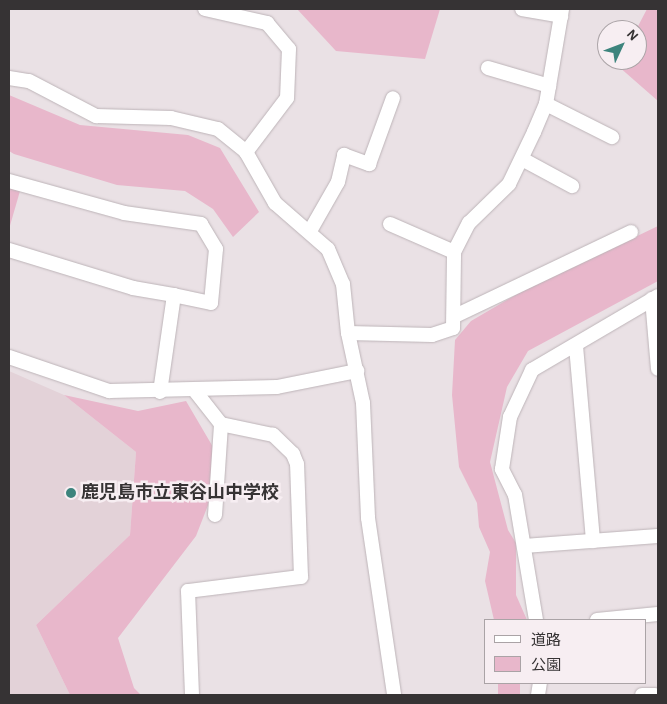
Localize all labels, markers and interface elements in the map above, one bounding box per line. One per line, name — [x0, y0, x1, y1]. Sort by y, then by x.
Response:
north arrow — [597, 20, 647, 70]
text: N — [624, 27, 641, 44]
place label: 鹿児島市立東谷山中学校 — [81, 482, 279, 504]
marker: 鹿児島市立東谷山中学校 — [65, 487, 77, 499]
legend — [484, 619, 647, 684]
text: 道路 — [531, 633, 561, 648]
text: 公園 — [531, 658, 561, 673]

